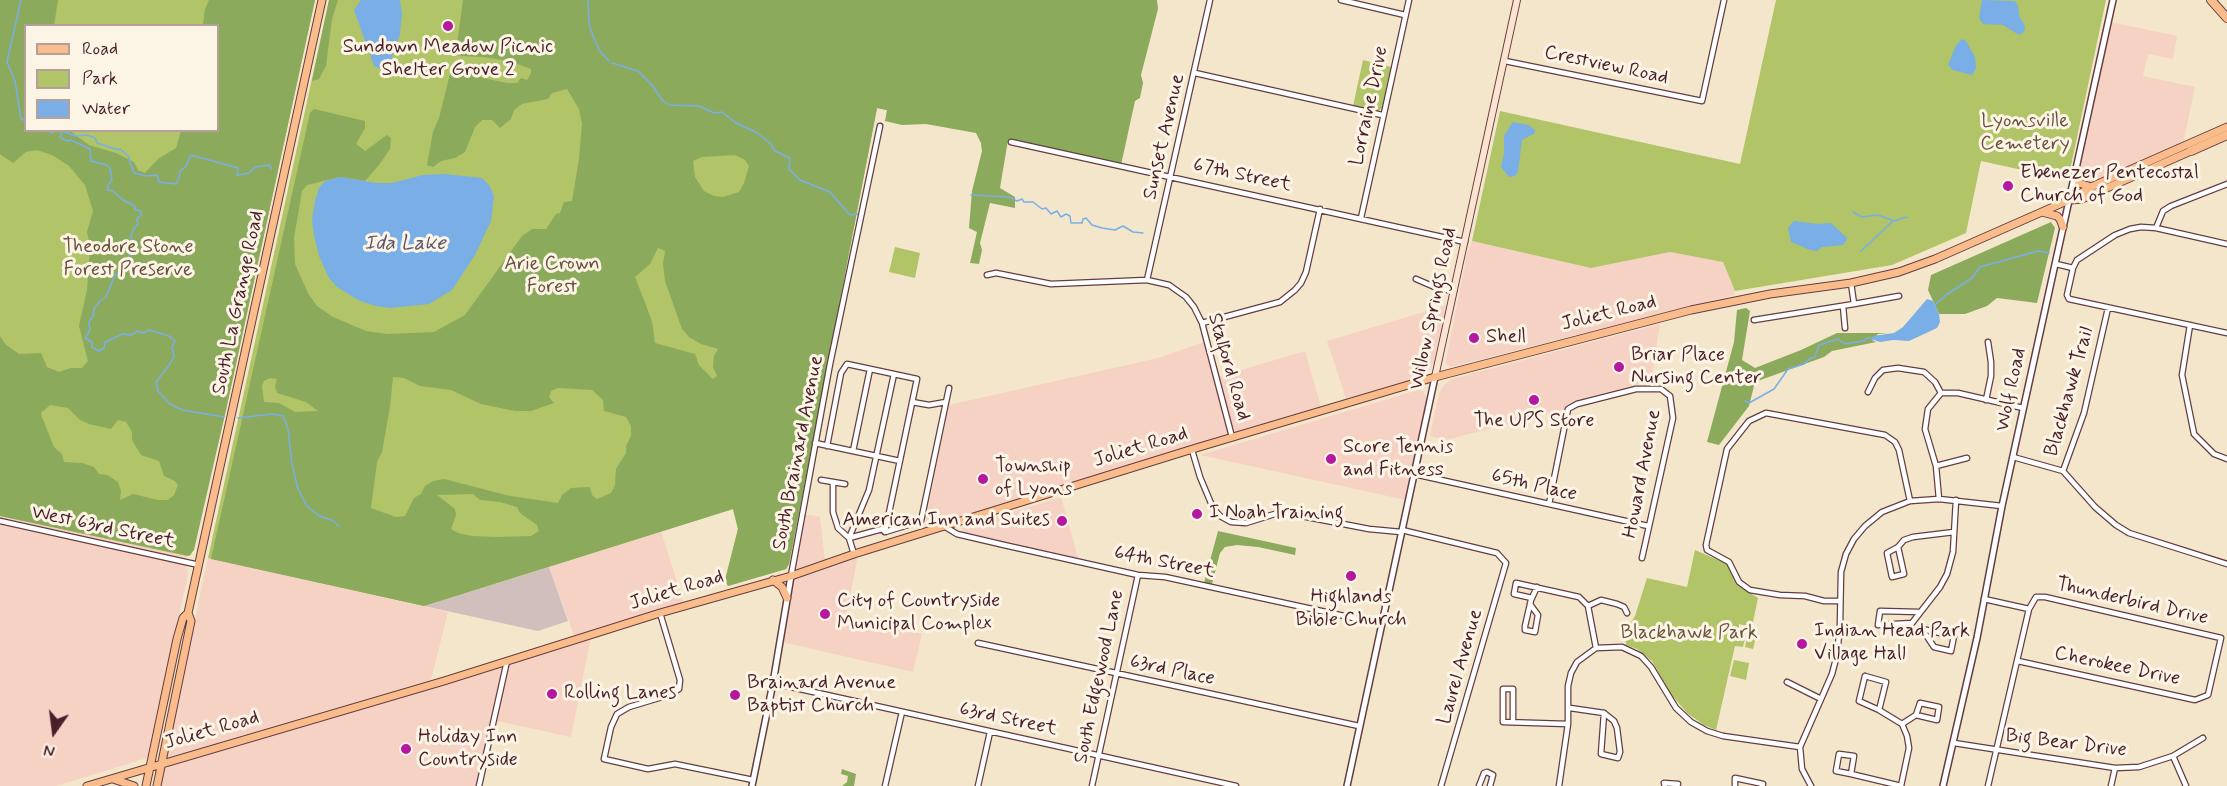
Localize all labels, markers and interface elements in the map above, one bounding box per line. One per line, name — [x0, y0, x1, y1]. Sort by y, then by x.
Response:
marker: Sundown Meadow Picnic Shelter Grove 2 — [441, 19, 455, 33]
legend — [24, 24, 219, 132]
place label: Sundown Meadow Picnic Shelter Grove 2 — [343, 36, 553, 83]
text: Road — [82, 37, 118, 61]
street label: Crestview Road — [1542, 41, 1670, 91]
street label: Lorraine Drive — [1346, 44, 1394, 168]
text: Park — [82, 67, 118, 91]
street label: Sunset Avenue — [1139, 72, 1191, 202]
text: Water — [82, 97, 130, 121]
park label: Lyonsville Cemetery — [1980, 110, 2070, 157]
street label: 67th Street — [1191, 154, 1293, 198]
place label: Ebenezer Pentecostal Church of God — [2020, 162, 2199, 209]
marker: Ebenezer Pentecostal Church of God — [2001, 179, 2015, 193]
street label: South La Grange Road — [208, 209, 270, 397]
street label: Willow Springs Road — [1405, 226, 1463, 392]
water label: Ida Lake — [364, 232, 446, 258]
park label: Theodore Stone Forest Preserve — [63, 236, 193, 283]
park label: Arie Crown Forest — [504, 253, 600, 300]
street label: Joliet Road — [1559, 291, 1659, 337]
street label: Stalford Road — [1201, 310, 1255, 424]
street label: Blackhawk Trail — [2040, 325, 2100, 459]
place label: Shell — [1486, 326, 1526, 350]
marker: Shell — [1467, 331, 1481, 345]
place label: Briar Place Nursing Center — [1631, 344, 1762, 391]
street label: Wolf Road — [1991, 346, 2033, 434]
street label: South Brainard Avenue — [768, 354, 830, 552]
marker: Briar Place Nursing Center — [1612, 360, 1626, 374]
marker: The UPS Store — [1527, 393, 1541, 407]
street label: Howard Avenue — [1619, 408, 1667, 540]
place label: The UPS Store — [1473, 410, 1595, 434]
street label: Joliet Road — [1091, 422, 1191, 474]
place label: Score Tennis and Fitness — [1343, 436, 1453, 483]
marker: Score Tennis and Fitness — [1324, 452, 1338, 466]
place label: Township of Lyons — [995, 455, 1072, 502]
street label: 65th Place — [1489, 465, 1579, 507]
marker: Township of Lyons — [976, 472, 990, 486]
street label: West 63rd Street — [29, 501, 177, 555]
place label: I Noah Training — [1209, 502, 1344, 526]
marker: I Noah Training — [1190, 507, 1204, 521]
place label: American Inn and Suites — [843, 509, 1050, 533]
marker: American Inn and Suites — [1055, 514, 1069, 528]
street label: 64th Street — [1112, 541, 1216, 585]
street label: Joliet Road — [627, 565, 727, 617]
marker: Highlands Bible Church — [1344, 569, 1358, 583]
street label: Thunderbird Drive — [2054, 573, 2210, 631]
place label: Highlands Bible Church — [1295, 586, 1407, 633]
street label: South Edgewood Lane — [1070, 588, 1130, 766]
place label: City of Countryside Municipal Complex — [837, 590, 1000, 637]
marker: City of Countryside Municipal Complex — [818, 607, 832, 621]
street label: Laurel Avenue — [1433, 607, 1489, 727]
place label: Indian Head Park Village Hall — [1814, 620, 1970, 667]
park label: Blackhawk Park — [1620, 622, 1758, 646]
marker: Indian Head Park Village Hall — [1795, 637, 1809, 651]
street label: Cherokee Drive — [2052, 642, 2182, 692]
street label: 63rd Place — [1127, 650, 1217, 692]
place label: Brainard Avenue Baptist Church — [747, 672, 896, 719]
place label: Rolling Lanes — [564, 682, 676, 706]
marker: Rolling Lanes — [545, 687, 559, 701]
marker: Brainard Avenue Baptist Church — [728, 688, 742, 702]
street label: 63rd Street — [957, 698, 1059, 742]
north arrow — [24, 702, 84, 762]
street label: Joliet Road — [162, 706, 262, 756]
street label: Big Bear Drive — [2004, 725, 2128, 763]
place label: Holiday Inn Countryside — [418, 726, 518, 773]
text: N — [42, 738, 57, 761]
marker: Holiday Inn Countryside — [399, 742, 413, 756]

